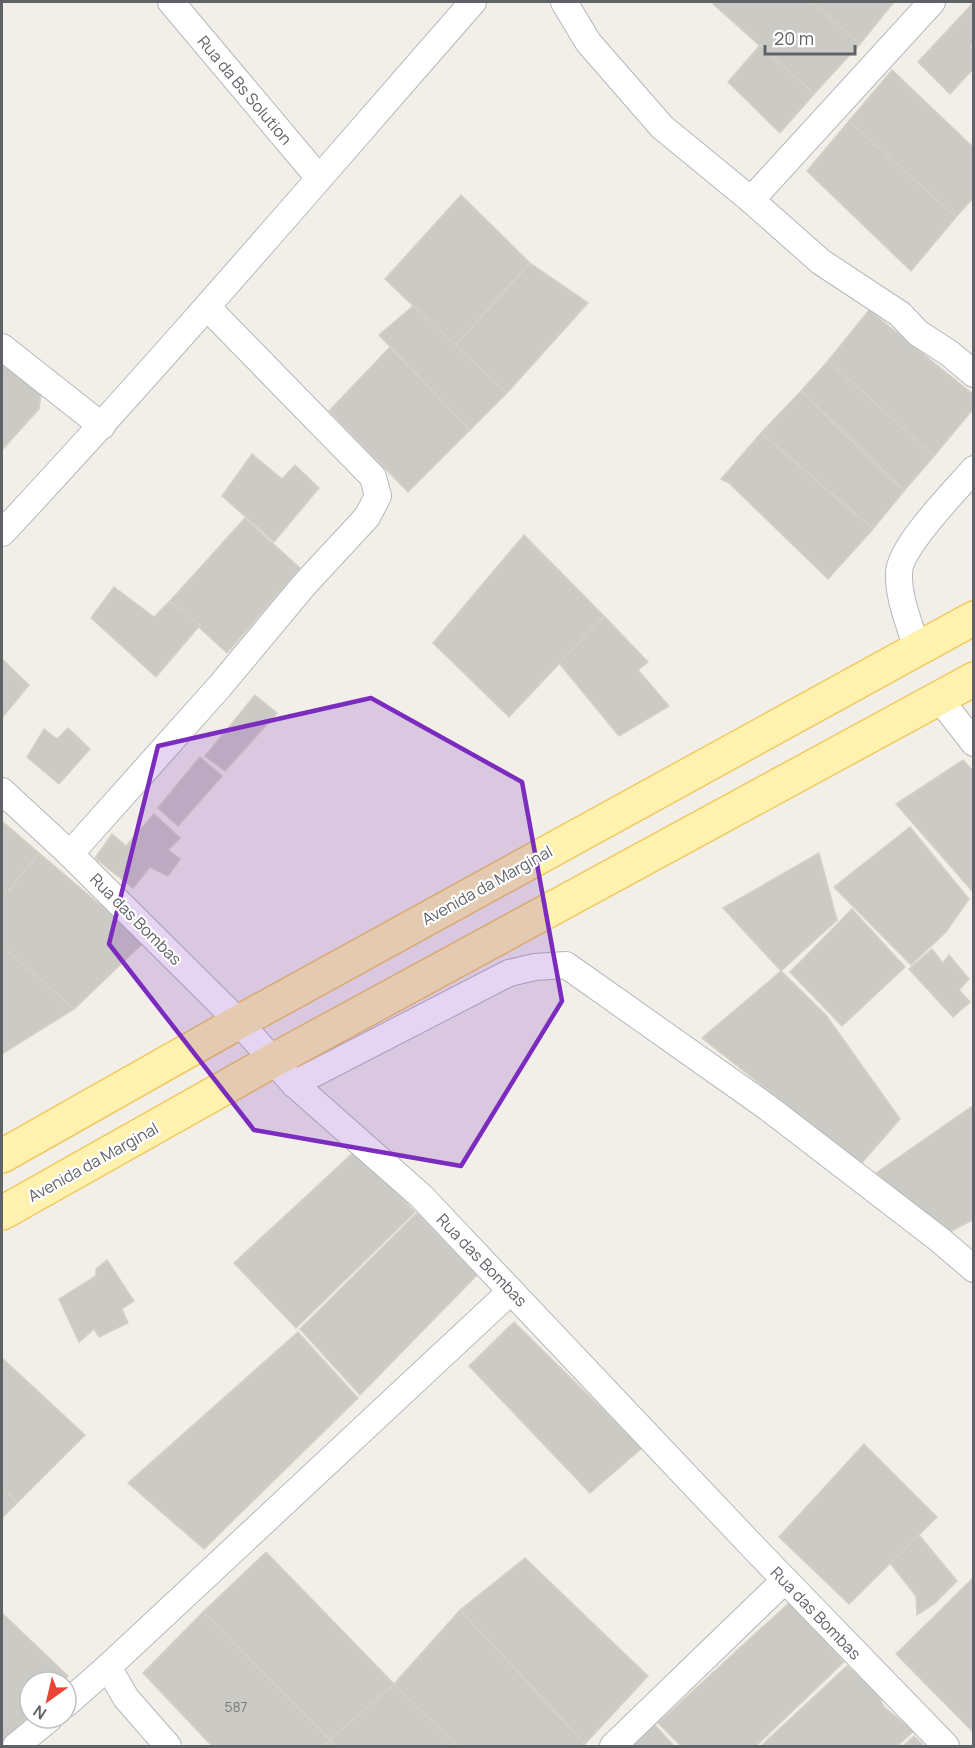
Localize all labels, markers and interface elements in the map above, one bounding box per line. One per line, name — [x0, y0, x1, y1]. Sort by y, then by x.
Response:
scale bar — [765, 18, 855, 56]
text: 20 m — [774, 26, 814, 50]
street label: Rua da Bs Solution — [193, 31, 297, 149]
street label: Avenida da Marginal — [418, 840, 556, 930]
street label: Rua das Bombas — [85, 868, 187, 970]
street label: Avenida da Marginal — [24, 1117, 162, 1207]
street label: Rua das Bombas — [432, 1209, 532, 1311]
street label: Rua das Bombas — [766, 1562, 866, 1664]
north arrow — [18, 1670, 78, 1730]
house number: 587 — [224, 1697, 248, 1716]
text: N — [29, 1700, 51, 1725]

